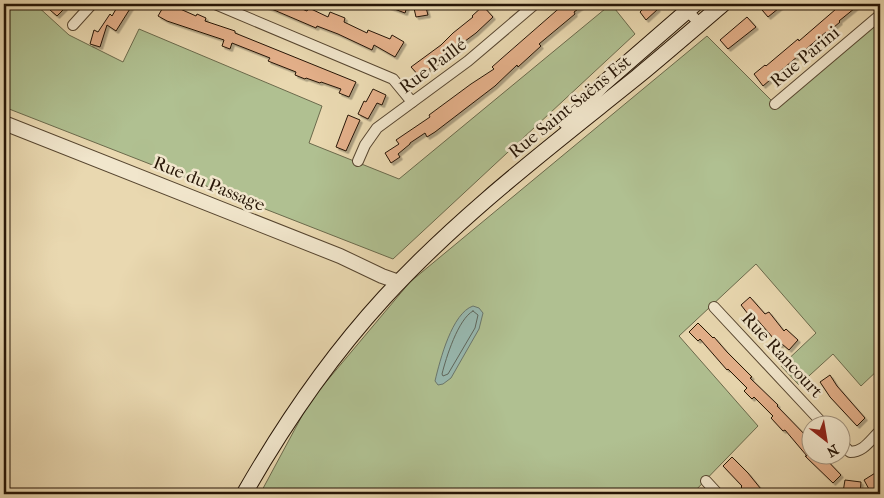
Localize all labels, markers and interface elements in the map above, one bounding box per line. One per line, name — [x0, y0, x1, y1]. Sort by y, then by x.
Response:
street label: Rue Parini — [766, 22, 844, 92]
street label: Rue Paillé — [395, 34, 471, 98]
street label: Rue Saint-Saëns Est — [505, 51, 636, 163]
street label: Rue du Passage — [150, 152, 268, 216]
street label: Rue Rancourt — [737, 308, 827, 402]
north arrow — [802, 416, 852, 466]
text: N — [823, 441, 841, 461]

